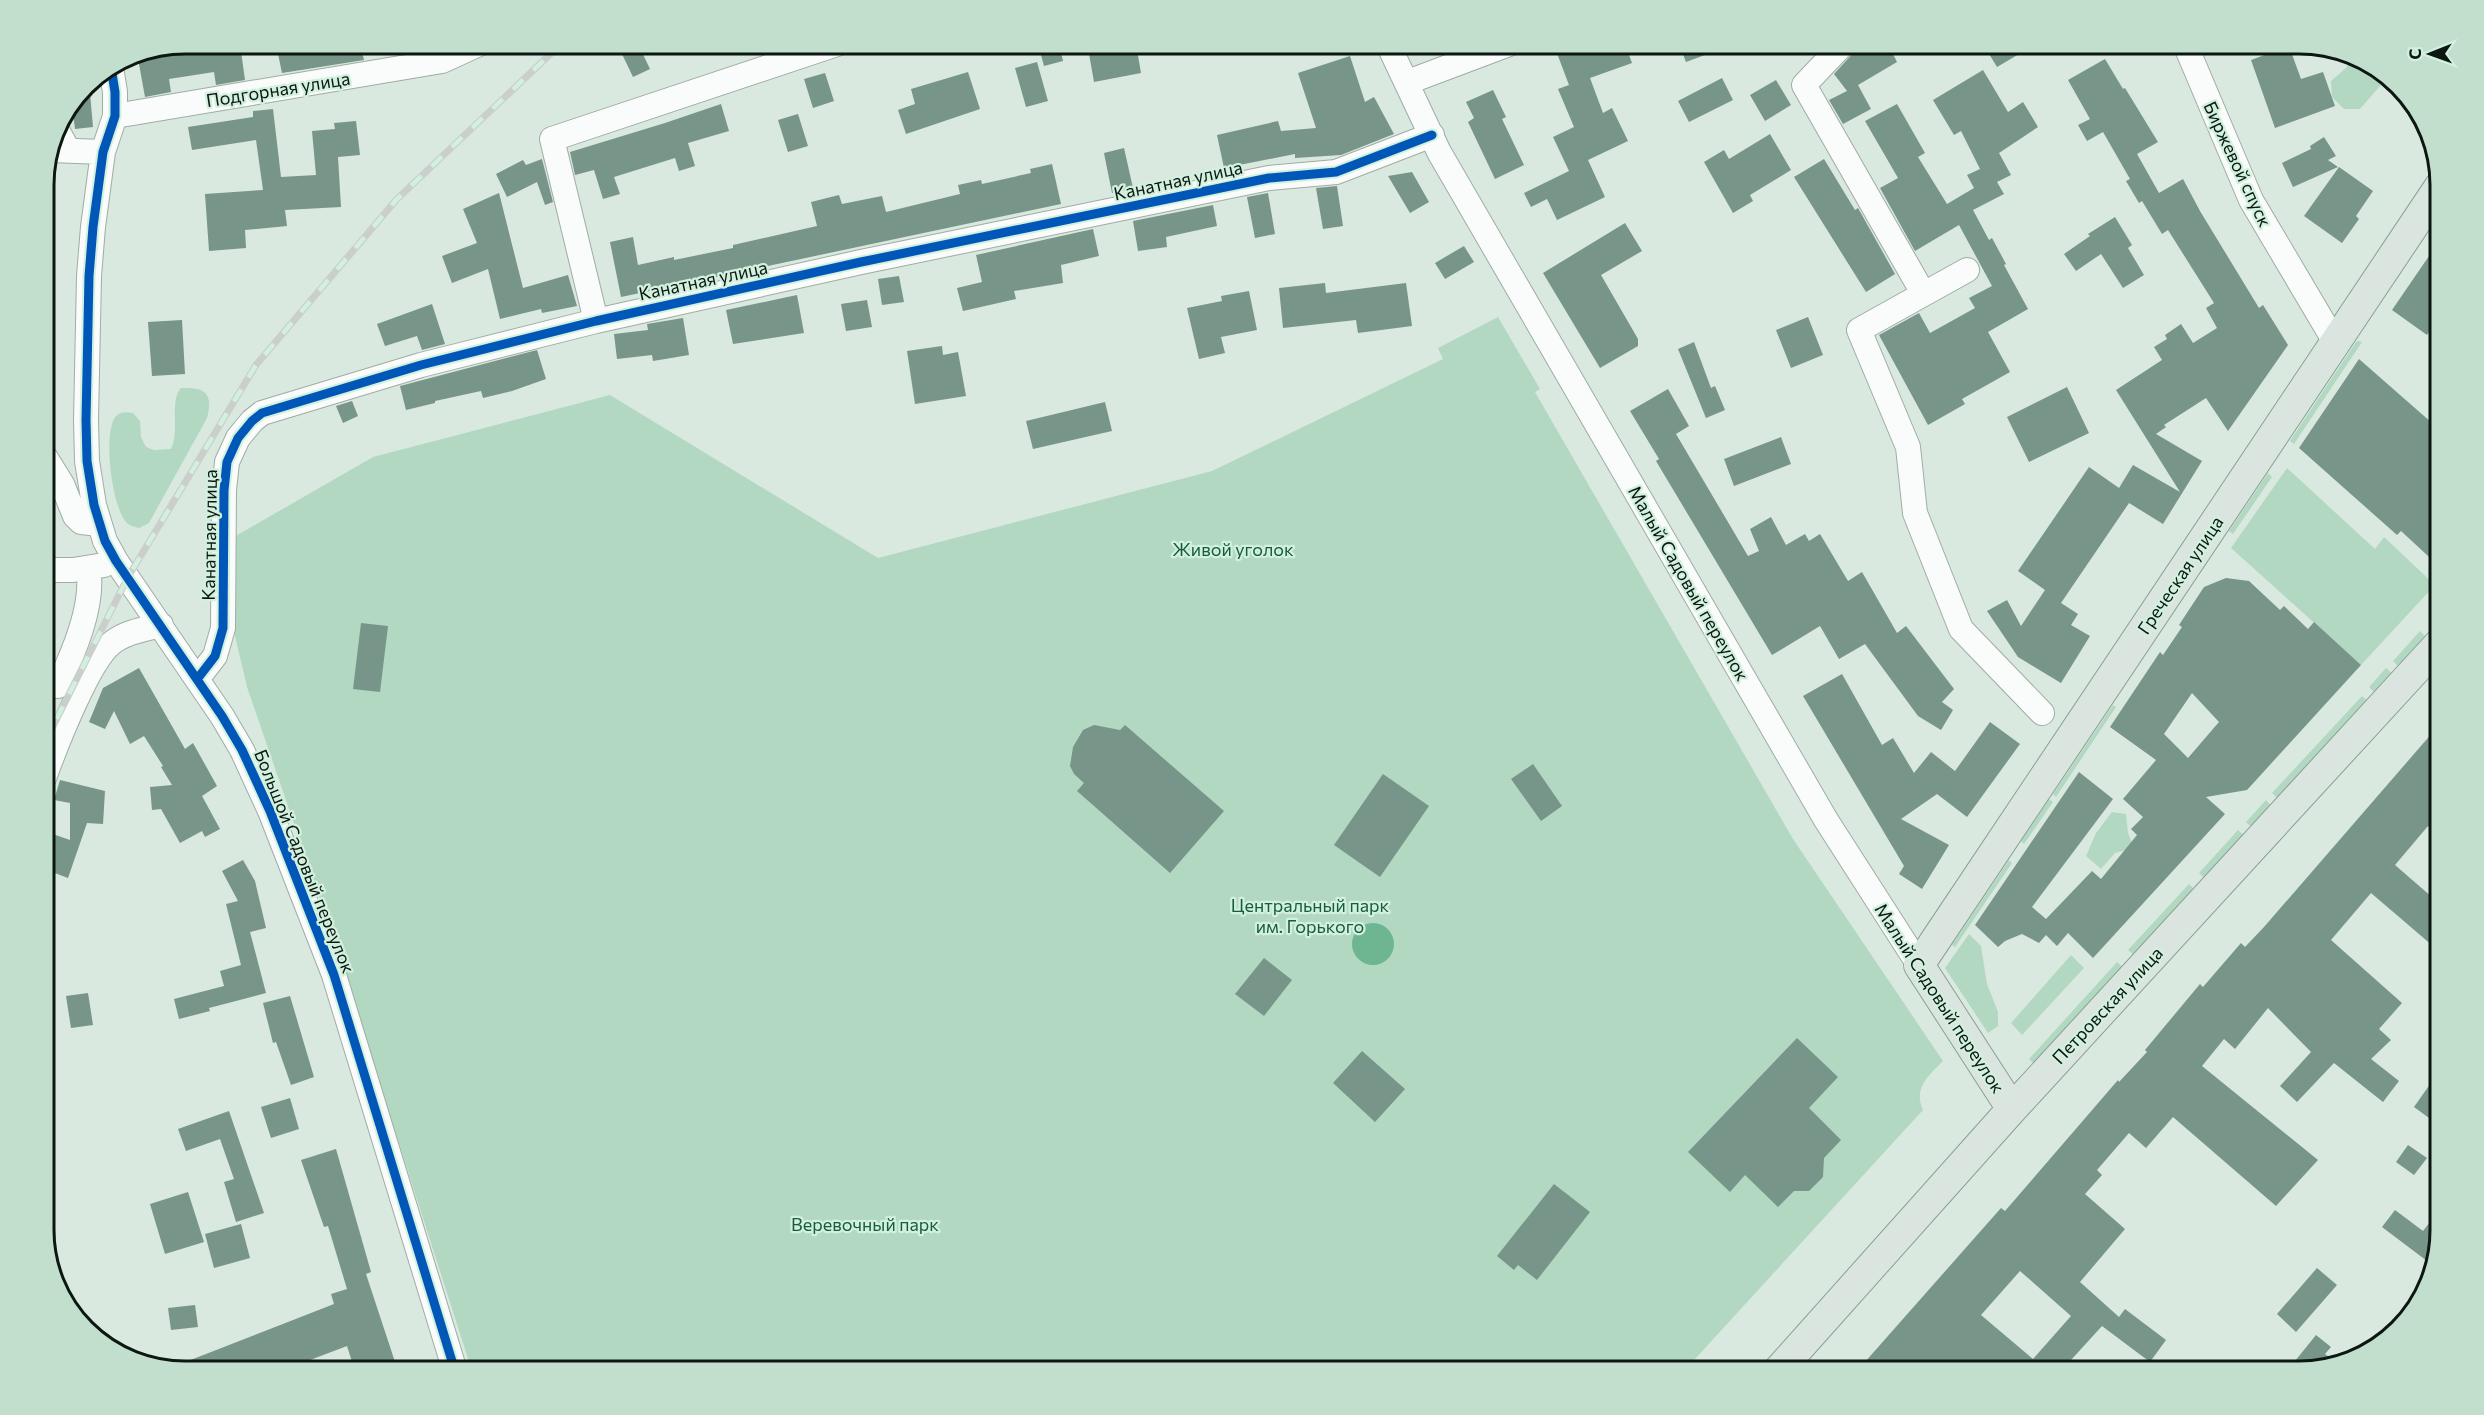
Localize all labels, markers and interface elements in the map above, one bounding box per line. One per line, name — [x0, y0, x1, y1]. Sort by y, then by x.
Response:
north arrow — [2400, 24, 2460, 84]
text: С — [2405, 49, 2424, 60]
street label: Подгорная улица — [204, 67, 352, 111]
street label: Биржевой спуск — [2199, 98, 2277, 231]
street label: Канатная улица — [1112, 156, 1244, 204]
street label: Канатная улица — [637, 256, 769, 304]
street label: Канатная улица — [197, 469, 221, 601]
street label: Малый Садовый переулок — [1624, 481, 1754, 685]
street label: Греческая улица — [2132, 512, 2228, 638]
park label: Живой уголок — [1172, 538, 1294, 560]
street label: Большой Садовый переулок — [250, 746, 360, 976]
park label: Центральный парк им. Горького — [1231, 894, 1390, 937]
street label: Малый Садовый переулок — [1870, 899, 2010, 1097]
street label: Петровская улица — [2047, 942, 2167, 1068]
park label: Веревочный парк — [791, 1213, 939, 1235]

